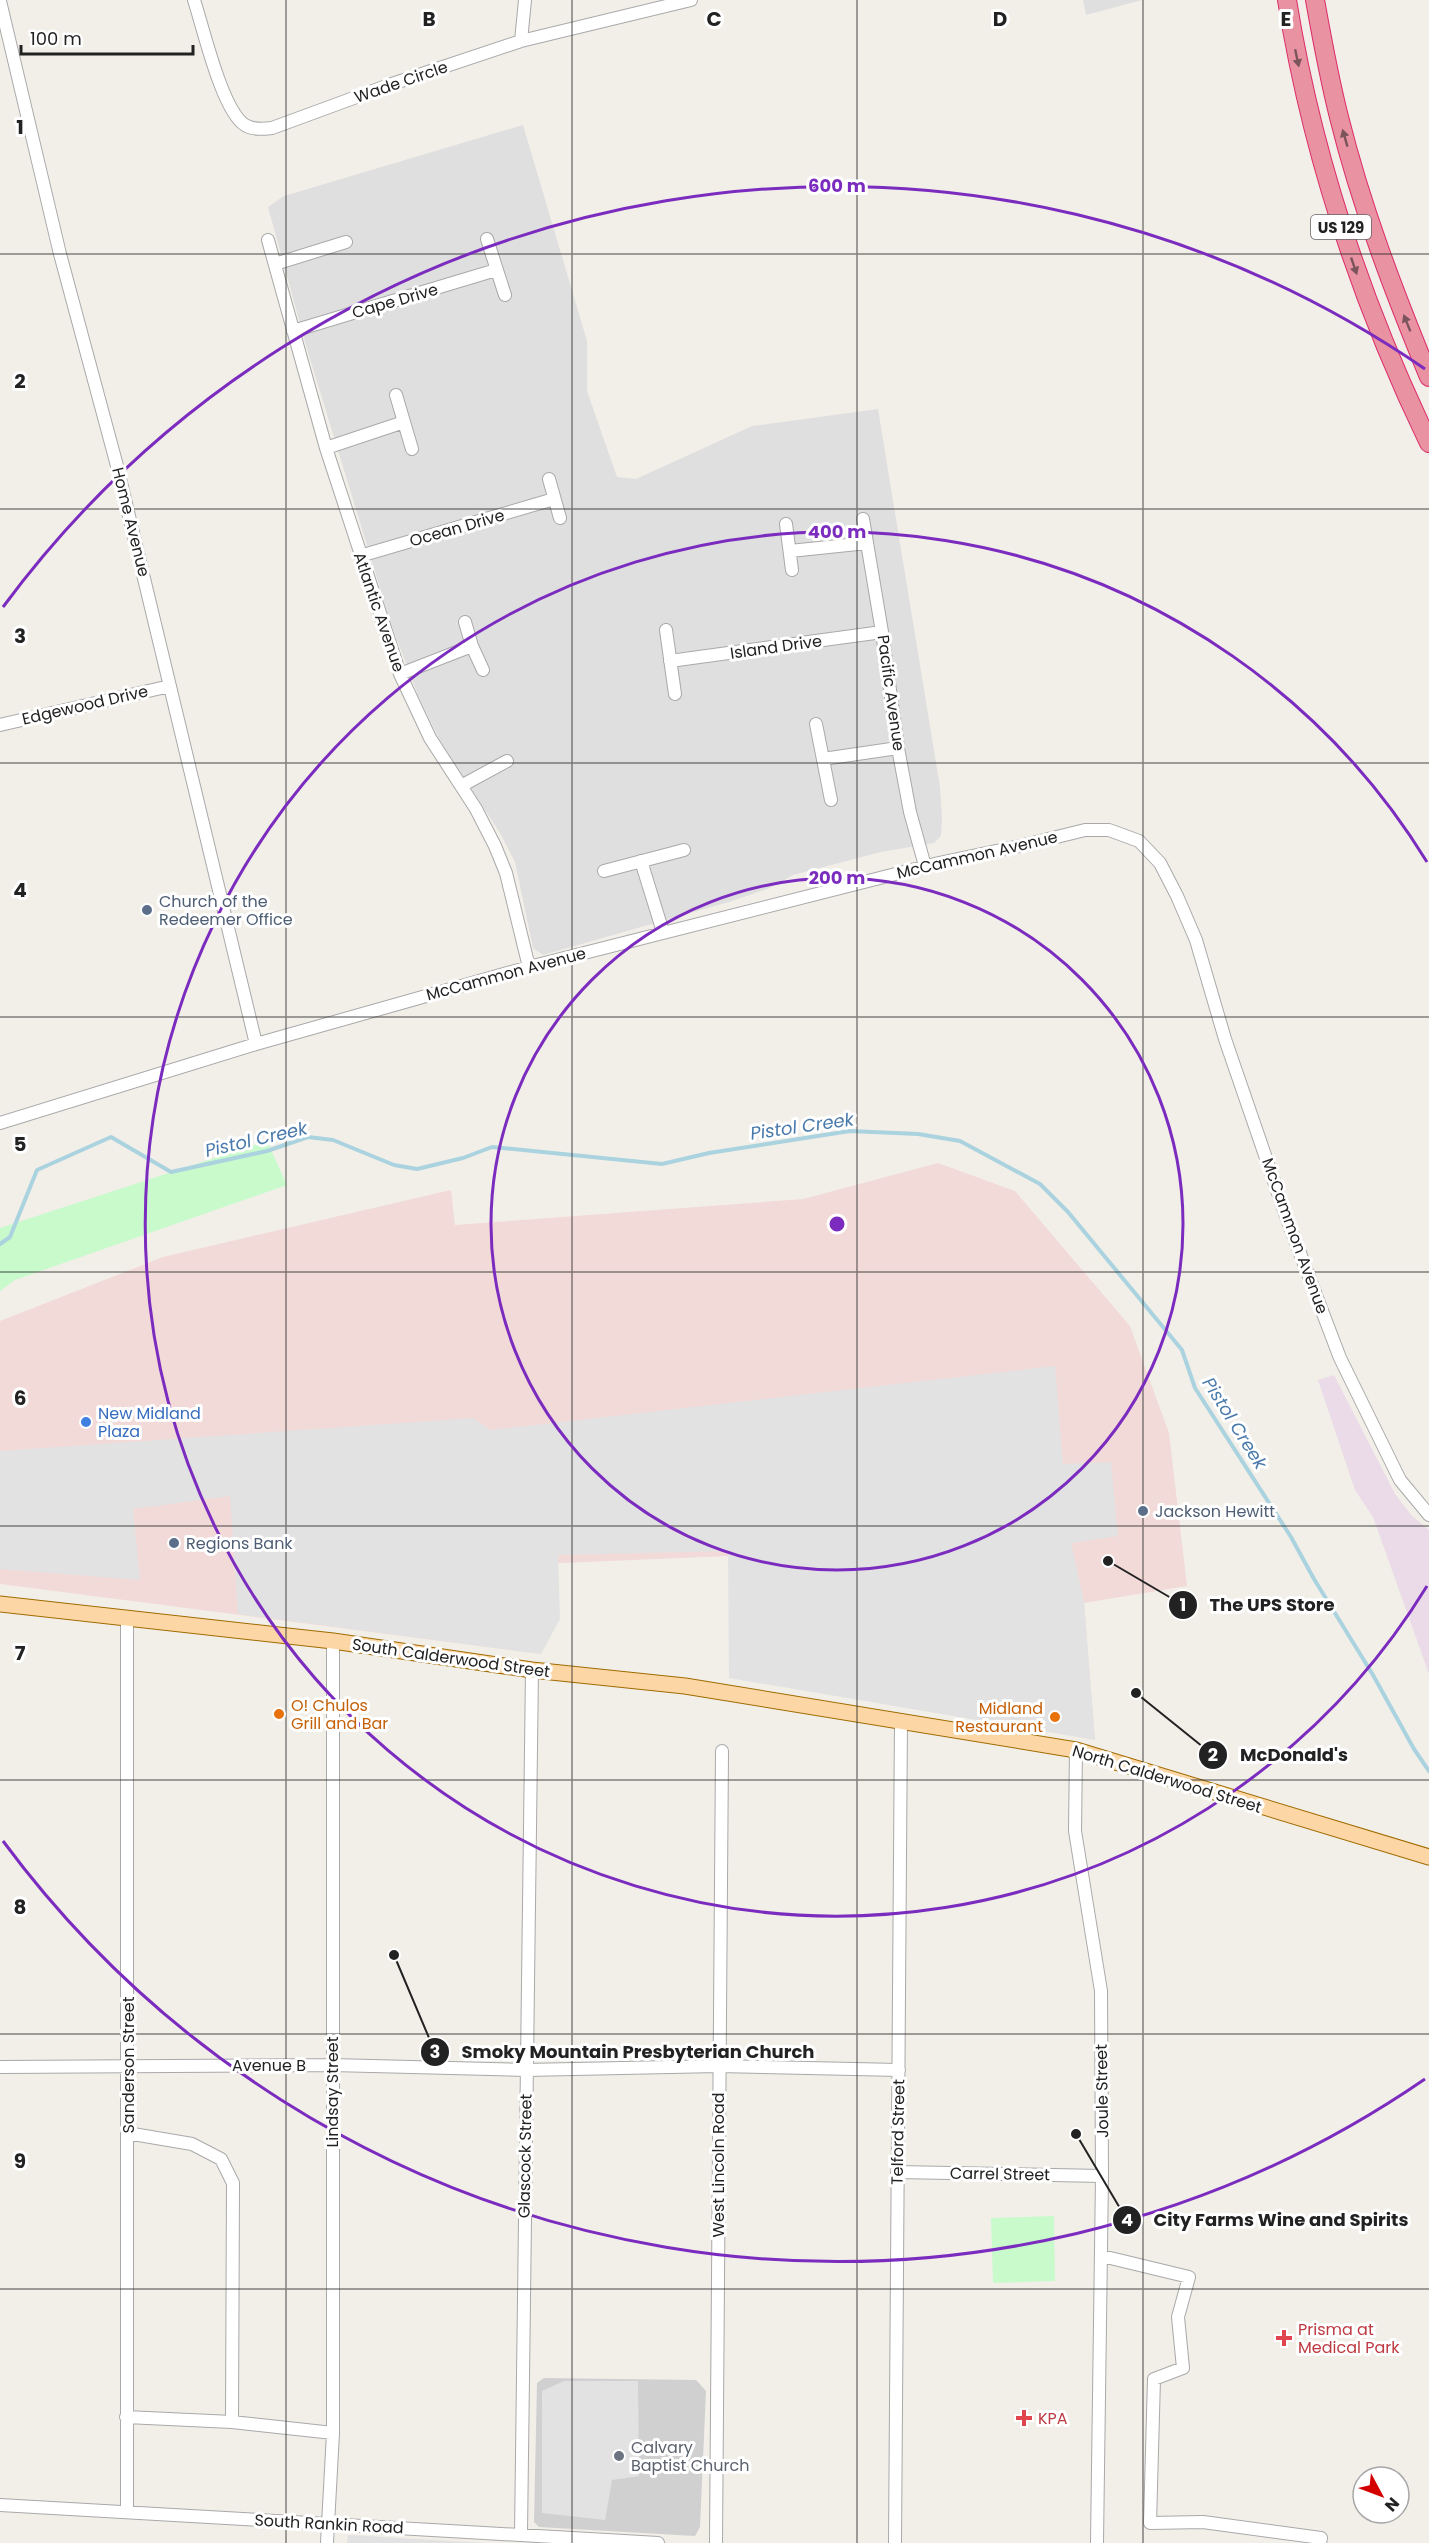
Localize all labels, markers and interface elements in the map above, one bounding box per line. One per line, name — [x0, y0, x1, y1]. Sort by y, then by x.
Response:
text: B — [422, 5, 436, 33]
text: C — [706, 5, 722, 33]
text: D — [993, 5, 1007, 33]
text: E — [1281, 5, 1291, 33]
scale bar — [21, 18, 194, 56]
text: 100 m — [30, 26, 82, 51]
one-way arrow — [1293, 48, 1302, 67]
street label: Wade Circle — [351, 55, 451, 109]
text: 1 — [16, 113, 24, 141]
one-way arrow — [1340, 129, 1349, 147]
text: 600 m — [808, 173, 866, 198]
road number: US 129 — [1311, 215, 1371, 239]
one-way arrow — [1349, 257, 1359, 275]
street label: Cape Drive — [349, 278, 441, 324]
one-way arrow — [1402, 313, 1412, 331]
text: 2 — [14, 367, 26, 395]
street label: Home Avenue — [106, 465, 156, 579]
street label: Ocean Drive — [407, 503, 507, 553]
text: 400 m — [808, 519, 866, 544]
street label: Atlantic Avenue — [348, 549, 410, 675]
text: 3 — [14, 622, 26, 650]
street label: Island Drive — [729, 629, 823, 665]
street label: Pacific Avenue — [871, 633, 911, 753]
street label: Edgewood Drive — [20, 679, 150, 731]
street label: McCammon Avenue — [894, 825, 1060, 885]
text: 200 m — [809, 865, 865, 890]
text: 4 — [13, 876, 27, 904]
place label: Church of the Redeemer Office — [159, 890, 293, 931]
marker: Church of the Redeemer Office — [140, 903, 154, 917]
street label: McCammon Avenue — [424, 942, 588, 1006]
water label: Pistol Creek — [749, 1106, 856, 1146]
water label: Pistol Creek — [202, 1115, 310, 1163]
text: 5 — [14, 1130, 27, 1158]
street label: McCammon Avenue — [1256, 1155, 1334, 1317]
centre of rings — [827, 1214, 847, 1234]
water label: Pistol Creek — [1197, 1372, 1274, 1474]
text: 6 — [14, 1384, 26, 1412]
place label: New Midland Plaza — [98, 1402, 201, 1443]
marker: New Midland Plaza — [79, 1415, 93, 1429]
place label: Jackson Hewitt — [1155, 1500, 1275, 1523]
marker: Jackson Hewitt — [1136, 1504, 1150, 1518]
place label: Regions Bank — [186, 1532, 293, 1555]
marker: Regions Bank — [167, 1536, 181, 1550]
callout: The UPS Store — [1168, 1587, 1347, 1623]
text: 1 — [1180, 1592, 1186, 1617]
text: The UPS Store — [1209, 1592, 1335, 1617]
street label: South Calderwood Street — [351, 1633, 552, 1683]
text: 7 — [15, 1639, 26, 1667]
place label: O! Chulos Grill and Bar — [291, 1694, 388, 1735]
place label: Midland Restaurant — [955, 1697, 1043, 1738]
marker: O! Chulos Grill and Bar — [272, 1707, 286, 1721]
marker: Midland Restaurant — [1048, 1710, 1062, 1724]
callout: McDonald's — [1198, 1737, 1360, 1773]
street label: North Calderwood Street — [1069, 1739, 1265, 1819]
text: 2 — [1208, 1742, 1218, 1767]
text: McDonald's — [1240, 1742, 1348, 1767]
text: 8 — [14, 1893, 26, 1921]
street label: Sanderson Street — [117, 1996, 140, 2134]
callout: Smoky Mountain Presbyterian Church — [420, 2034, 827, 2070]
street label: Lindsay Street — [321, 2036, 344, 2148]
text: 3 — [430, 2039, 440, 2064]
text: Smoky Mountain Presbyterian Church — [462, 2039, 814, 2064]
street label: Joule Street — [1090, 2044, 1114, 2138]
street label: Avenue B — [232, 2054, 306, 2077]
street label: Telford Street — [886, 2079, 910, 2185]
street label: West Lincoln Road — [707, 2092, 730, 2238]
street label: Glascock Street — [512, 2093, 538, 2218]
text: 9 — [14, 2147, 26, 2175]
street label: Carrel Street — [950, 2162, 1050, 2186]
callout: City Farms Wine and Spirits — [1112, 2202, 1421, 2238]
text: 4 — [1121, 2207, 1133, 2232]
text: City Farms Wine and Spirits — [1154, 2207, 1408, 2232]
place label: Prisma at Medical Park — [1298, 2318, 1400, 2359]
marker: Prisma at Medical Park — [1275, 2329, 1293, 2347]
place label: KPA — [1038, 2407, 1068, 2430]
marker: KPA — [1015, 2409, 1033, 2427]
place label: Calvary Baptist Church — [631, 2436, 749, 2477]
marker: Calvary Baptist Church — [612, 2449, 626, 2463]
north arrow — [1351, 2465, 1411, 2525]
text: N — [1379, 2492, 1405, 2517]
street label: South Rankin Road — [254, 2509, 404, 2539]

